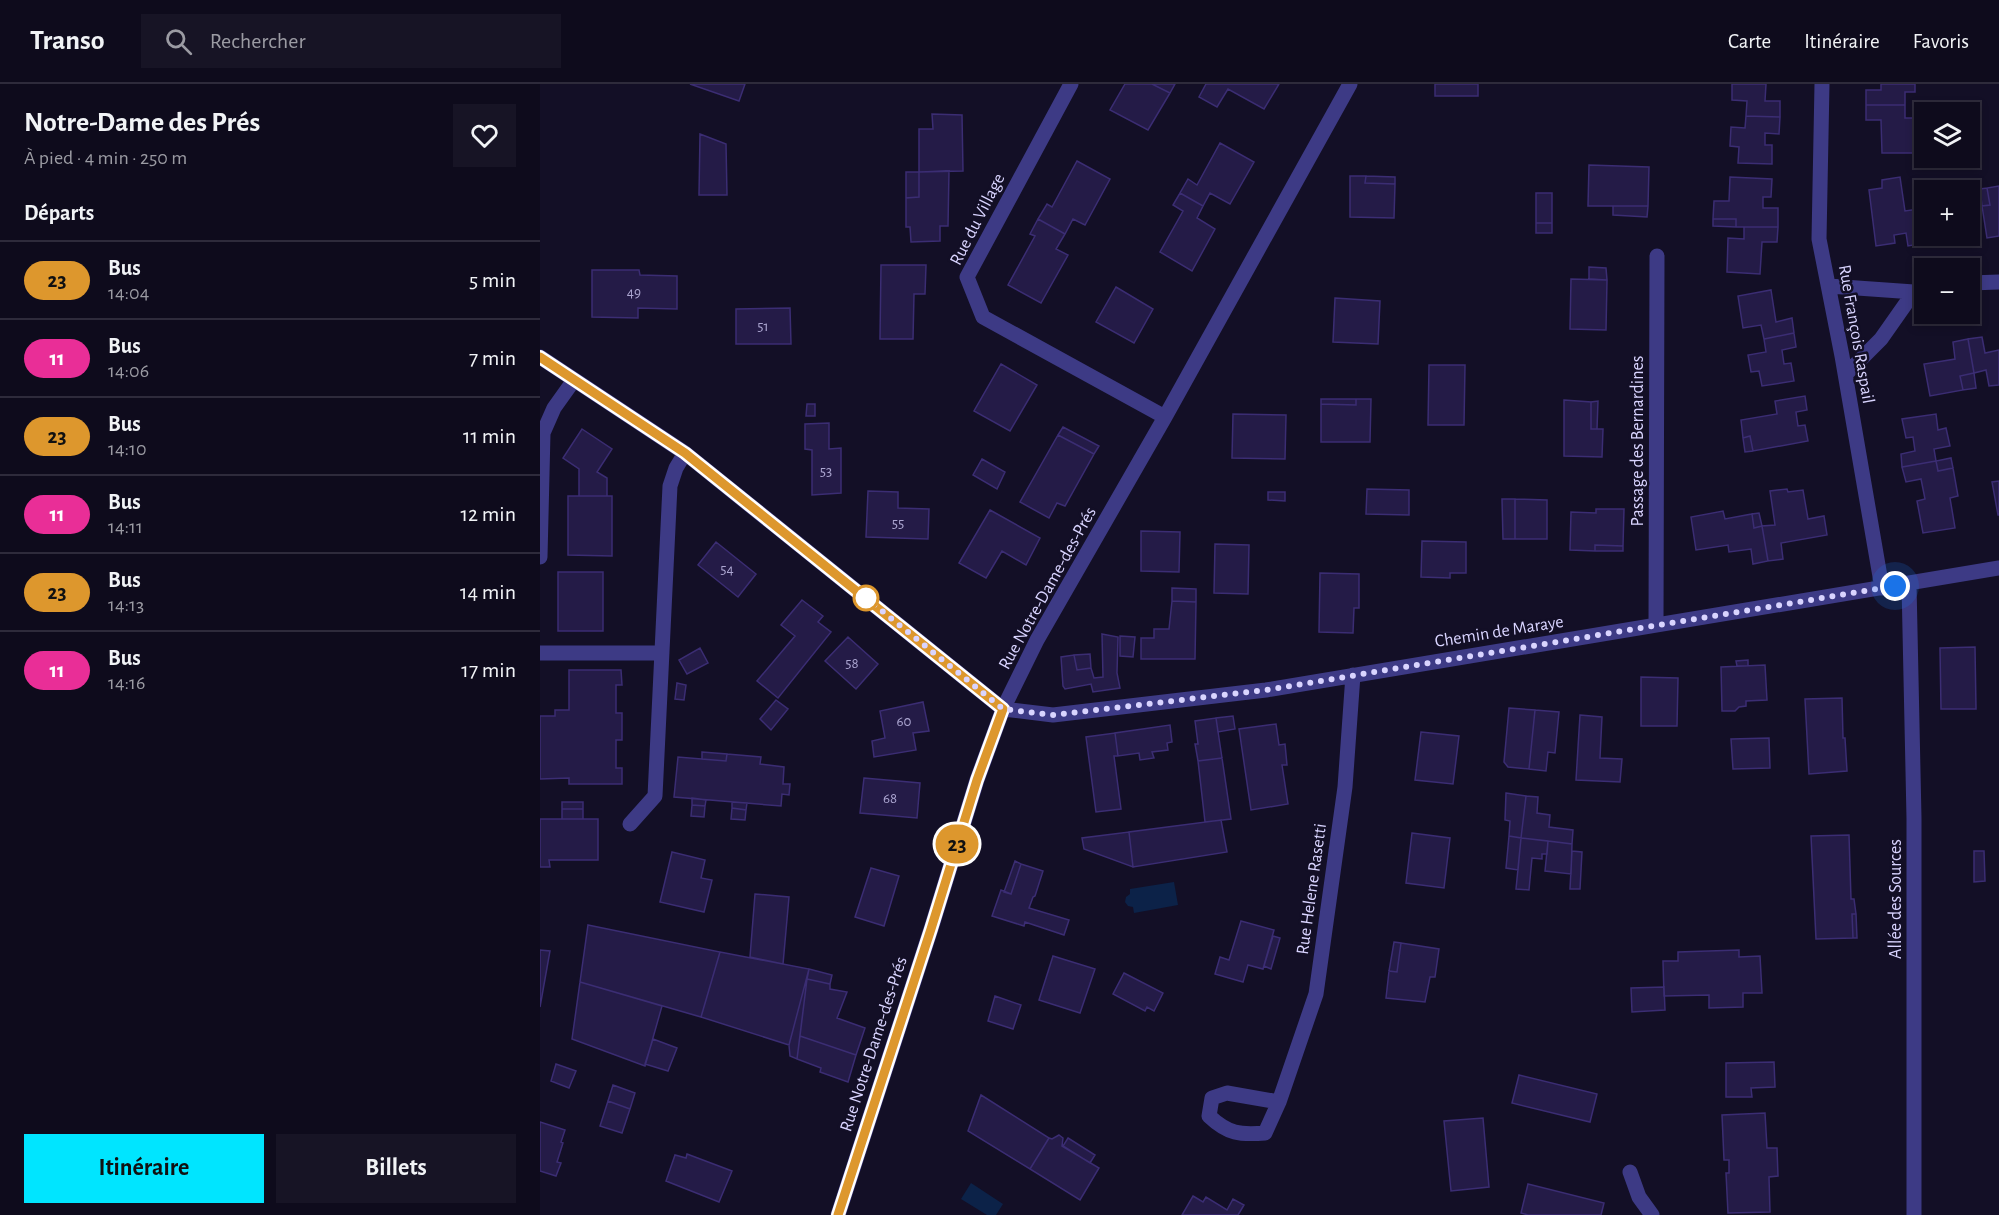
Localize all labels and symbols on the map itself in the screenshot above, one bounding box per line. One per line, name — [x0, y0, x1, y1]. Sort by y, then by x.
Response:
street label: Rue du Village — [947, 171, 1009, 268]
street label: Rue François Raspail — [1835, 263, 1877, 405]
house number: 49 — [627, 285, 641, 300]
house number: 51 — [757, 319, 769, 334]
street label: Passage des Bernardines — [1629, 356, 1647, 526]
house number: 53 — [820, 464, 832, 479]
street label: Rue Notre-Dame-des-Prés — [996, 504, 1100, 673]
house number: 55 — [892, 516, 904, 531]
house number: 54 — [720, 562, 734, 577]
your location — [1880, 571, 1910, 601]
unlabelled marker — [853, 585, 879, 611]
street label: Chemin de Maraye — [1433, 613, 1565, 651]
house number: 58 — [845, 656, 859, 671]
house number: 60 — [897, 714, 912, 729]
house number: 68 — [883, 791, 897, 806]
street label: Rue Helene Rasetti — [1294, 822, 1330, 956]
line badge: 23 — [930, 824, 984, 864]
street label: Allée des Sources — [1887, 839, 1905, 959]
street label: Rue Notre-Dame-des-Prés — [837, 955, 911, 1134]

